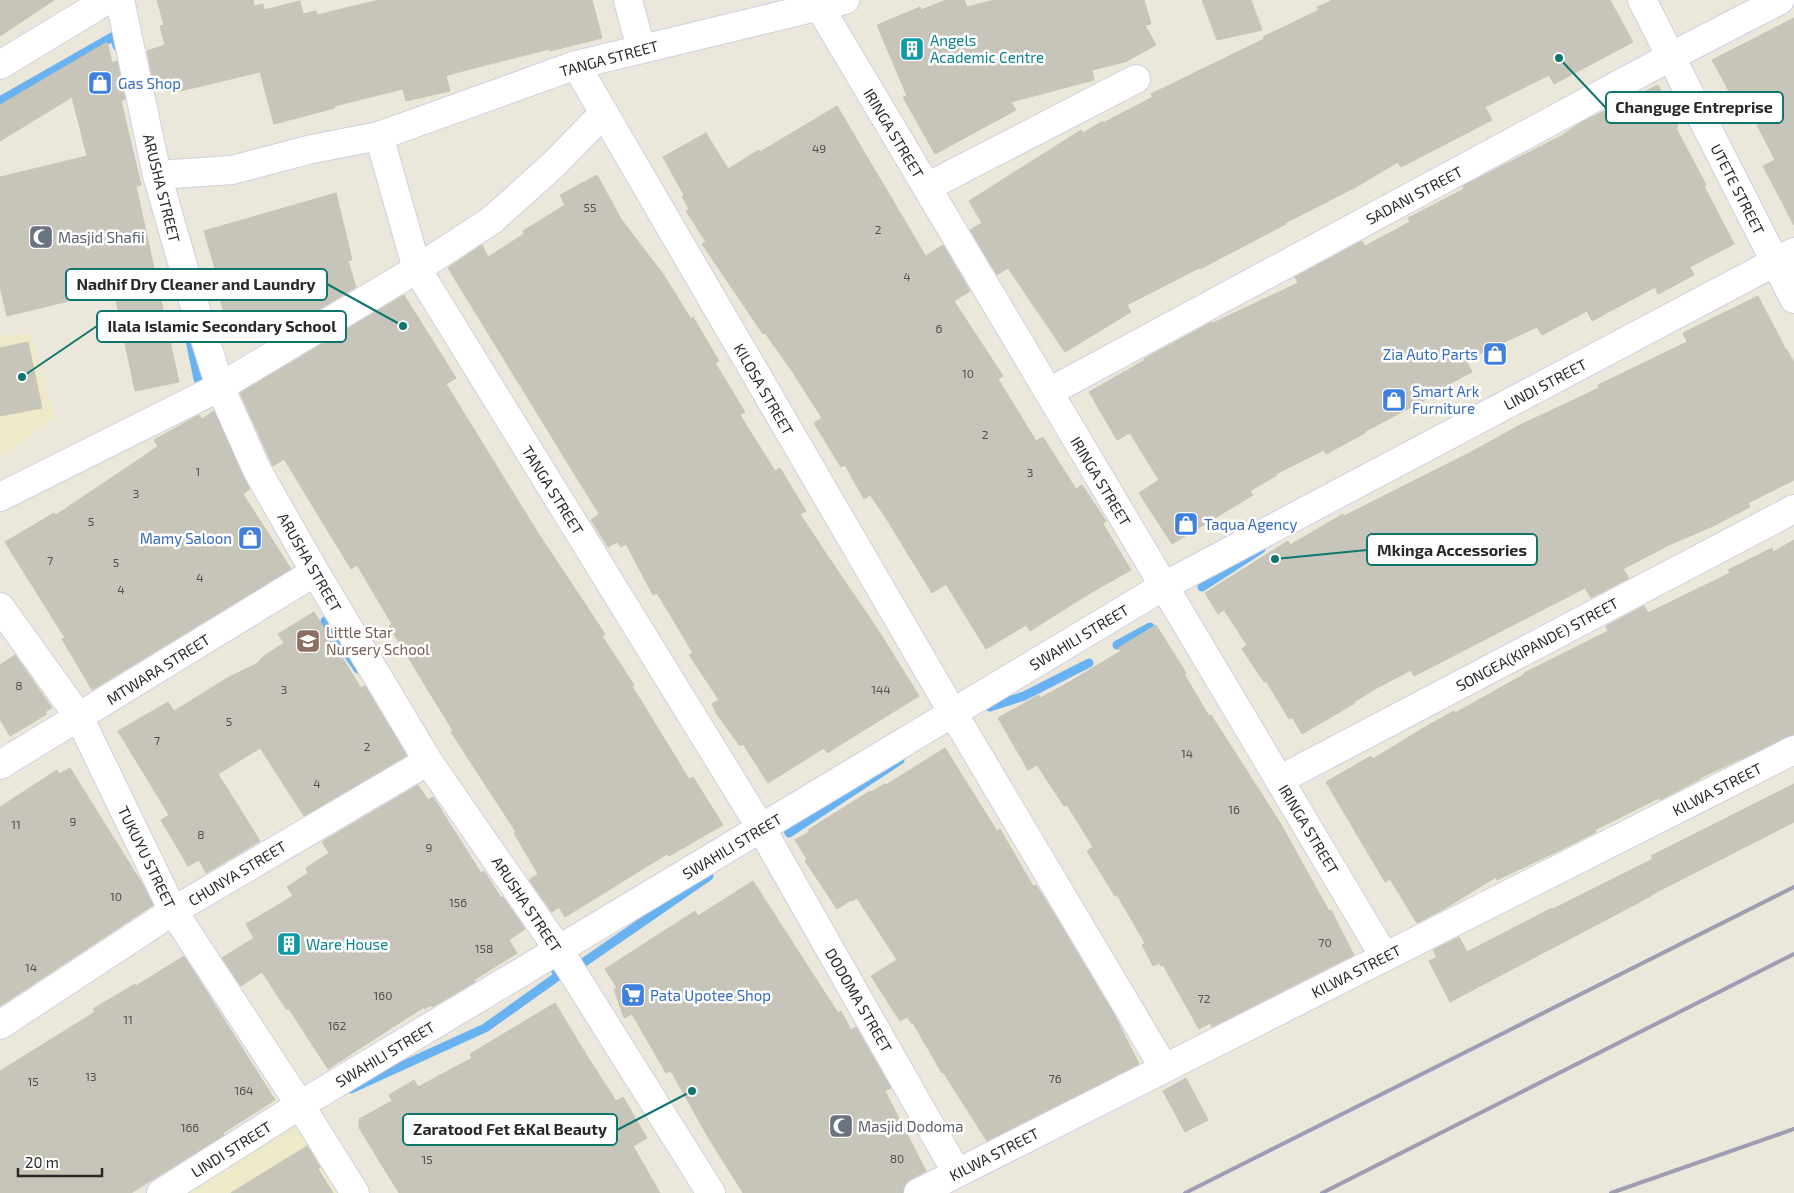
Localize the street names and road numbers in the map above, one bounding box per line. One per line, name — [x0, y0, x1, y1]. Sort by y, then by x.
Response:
street label: TANGA STREET — [558, 36, 661, 80]
street label: IRINGA STREET — [860, 85, 928, 181]
street label: ARUSHA STREET — [140, 132, 184, 244]
street label: UTETE STREET — [1707, 141, 1769, 238]
street label: SADANI STREET — [1363, 162, 1466, 228]
street label: KILOSA STREET — [730, 340, 798, 438]
street label: LINDI STREET — [1500, 354, 1590, 413]
street label: IRINGA STREET — [1067, 433, 1135, 529]
street label: TANGA STREET — [519, 442, 588, 538]
street label: ARUSHA STREET — [274, 509, 346, 615]
street label: SONGEA(KIPANDE) STREET — [1453, 593, 1621, 694]
street label: SWAHILI STREET — [1026, 600, 1132, 674]
street label: MTWARA STREET — [103, 630, 213, 708]
street label: KILWA STREET — [1669, 759, 1765, 819]
street label: IRINGA STREET — [1275, 781, 1343, 877]
street label: TUKUYU STREET — [115, 803, 180, 911]
street label: SWAHILI STREET — [679, 809, 785, 883]
street label: CHUNYA STREET — [185, 837, 289, 909]
street label: ARUSHA STREET — [488, 853, 566, 955]
street label: KILWA STREET — [1308, 941, 1404, 1001]
street label: DODOMA STREET — [822, 945, 896, 1056]
street label: SWAHILI STREET — [332, 1017, 438, 1091]
street label: LINDI STREET — [187, 1117, 275, 1181]
street label: KILWA STREET — [946, 1124, 1042, 1184]

